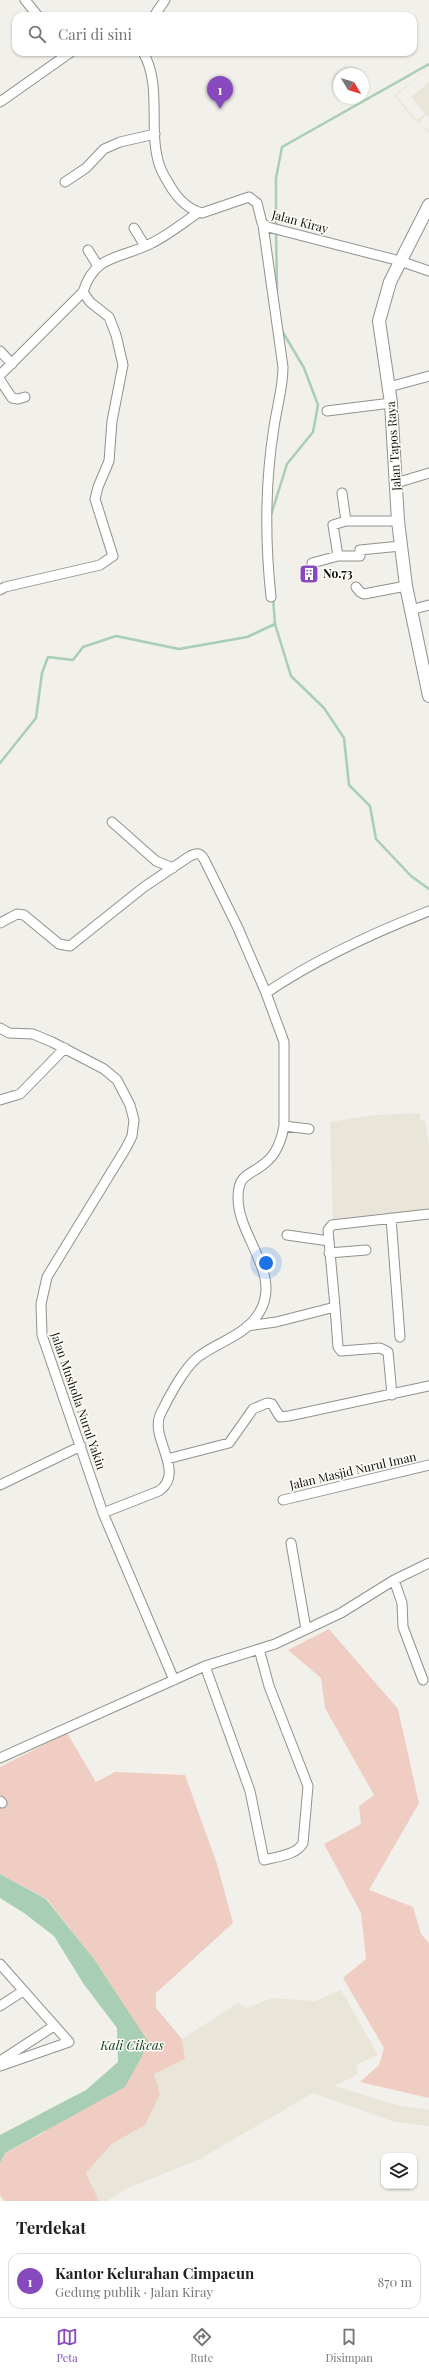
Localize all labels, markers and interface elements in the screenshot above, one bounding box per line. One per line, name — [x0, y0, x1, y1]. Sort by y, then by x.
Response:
search box — [12, 12, 417, 56]
icon: search — [26, 23, 48, 45]
text: Cari di sini — [58, 24, 132, 44]
north arrow — [333, 68, 369, 104]
pin: 1 — [207, 76, 233, 109]
street label: Jalan Kiray — [269, 206, 330, 236]
street label: Jalan Tapos Raya — [382, 401, 404, 492]
building icon: No.73 — [298, 563, 320, 585]
place label: No.73 — [323, 565, 353, 581]
your location — [256, 1253, 276, 1273]
street label: Jalan Musholla Nurul Yakin — [48, 1329, 110, 1471]
street label: Jalan Masjid Nurul Iman — [287, 1448, 418, 1493]
water label: Kali Cikeas — [99, 2036, 164, 2053]
map controls — [381, 2153, 417, 2189]
button: layers — [381, 2153, 417, 2189]
text: Terdekat — [16, 2216, 86, 2238]
text: Kantor Kelurahan Cimpaeun — [55, 2263, 254, 2283]
text: 1 — [28, 2273, 32, 2290]
text: 870 m — [377, 2273, 412, 2290]
text: Gedung publik · Jalan Kiray — [55, 2283, 213, 2300]
tab: Peta — [56, 2326, 78, 2365]
tab: Rute — [190, 2326, 213, 2365]
tab: Disimpan — [325, 2326, 373, 2365]

